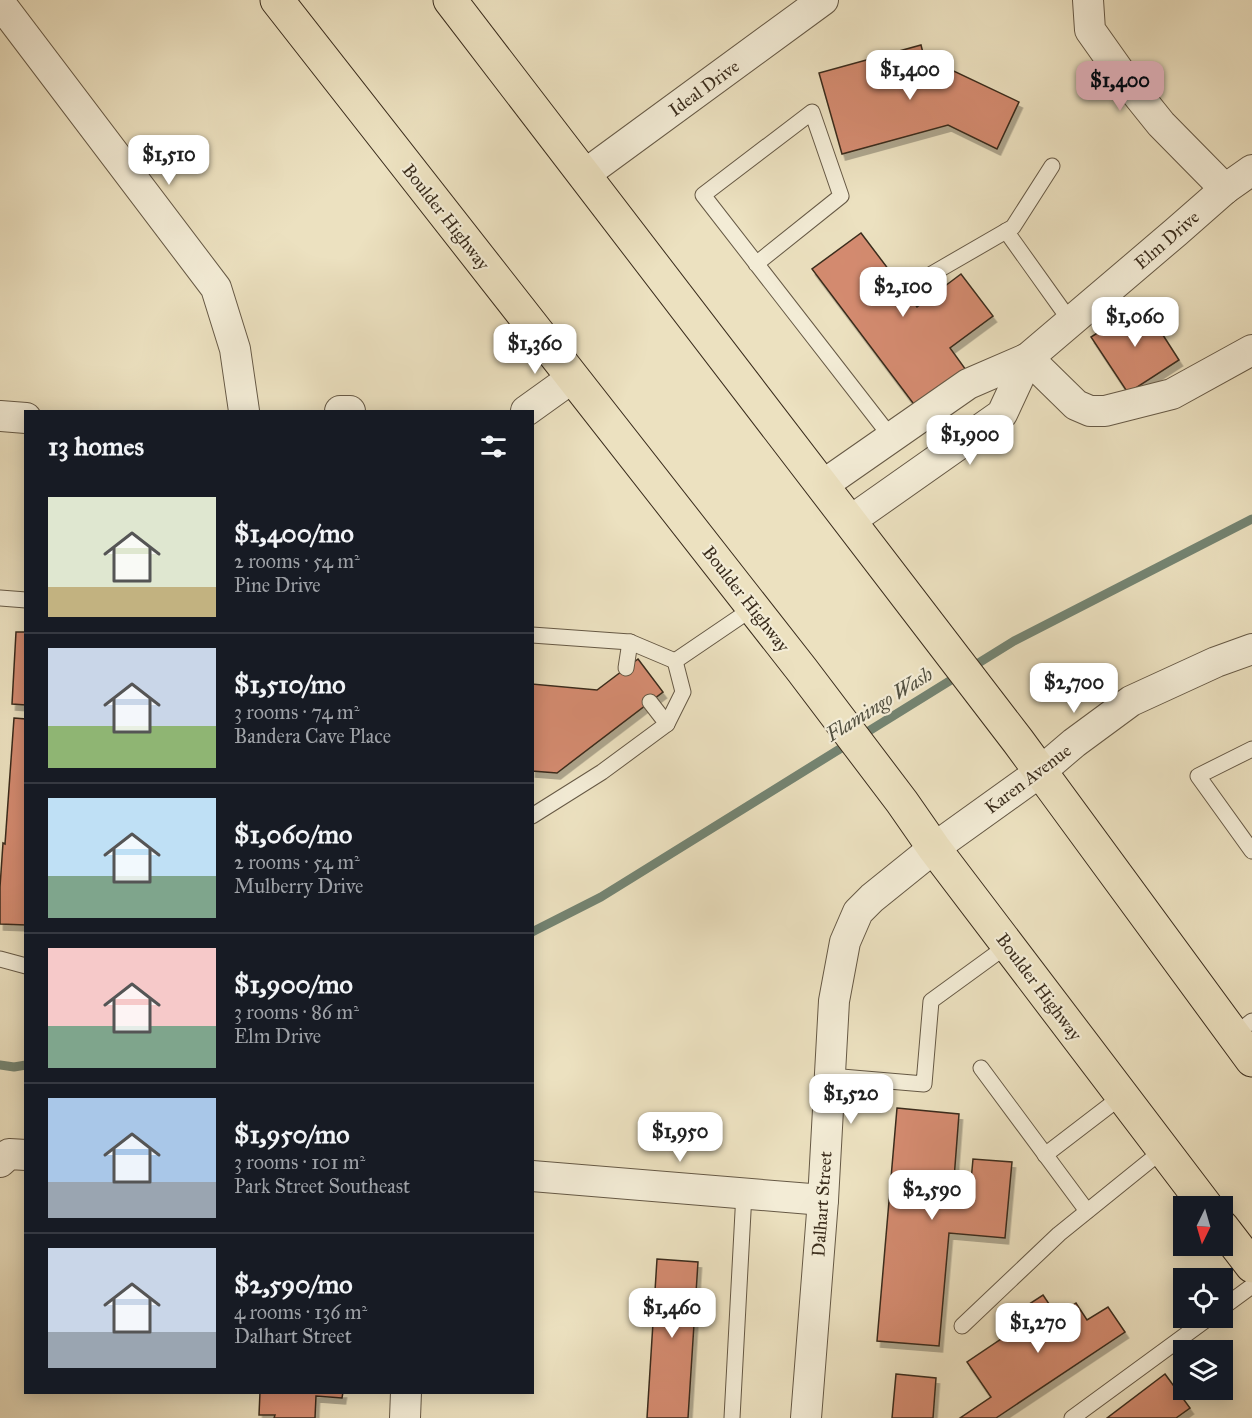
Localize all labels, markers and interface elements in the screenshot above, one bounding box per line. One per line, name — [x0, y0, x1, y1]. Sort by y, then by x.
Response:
pin: $1,400 — [861, 50, 959, 101]
street label: Ideal Drive — [664, 55, 744, 121]
text: $1,400 — [880, 57, 940, 81]
pin: $1,400 — [1071, 61, 1169, 112]
text: $1,400 — [1090, 68, 1150, 92]
pin: $1,510 — [120, 135, 218, 186]
text: $1,510 — [142, 142, 196, 166]
street label: Boulder Highway — [397, 159, 495, 276]
street label: Elm Drive — [1130, 206, 1204, 274]
pin: $2,100 — [854, 267, 952, 318]
text: $2,100 — [874, 274, 932, 298]
pin: $1,060 — [1086, 297, 1184, 348]
text: $1,060 — [1106, 304, 1164, 328]
pin: $1,360 — [486, 324, 584, 375]
text: $1,360 — [508, 331, 562, 355]
pin: $1,900 — [921, 415, 1019, 466]
text: $1,900 — [941, 422, 999, 446]
text: 13 homes — [48, 430, 144, 462]
icon: filters — [477, 430, 510, 463]
text: $1,400/mo — [234, 517, 354, 549]
icon: home — [96, 521, 168, 593]
street label: Boulder Highway — [697, 541, 795, 658]
text: 2 rooms · 54 m² — [234, 549, 360, 573]
text: Pine Drive — [234, 573, 321, 597]
water label: Flamingo Wash — [820, 662, 937, 747]
pin: $2,700 — [1025, 663, 1123, 714]
text: $1,510/mo — [234, 668, 346, 700]
text: $2,700 — [1044, 670, 1104, 694]
icon: home — [96, 672, 168, 744]
text: 3 rooms · 74 m² — [234, 700, 359, 724]
text: Bandera Cave Place — [234, 724, 391, 748]
street label: Karen Avenue — [981, 739, 1075, 819]
text: $1,060/mo — [234, 818, 352, 850]
icon: home — [96, 822, 168, 894]
text: 2 rooms · 54 m² — [234, 850, 360, 874]
text: Mulberry Drive — [234, 874, 363, 898]
street label: Boulder Highway — [991, 929, 1087, 1046]
text: $1,900/mo — [234, 968, 353, 1000]
icon: home — [96, 972, 168, 1044]
text: 3 rooms · 86 m² — [234, 1000, 359, 1024]
text: Elm Drive — [234, 1024, 321, 1048]
pin: $1,520 — [802, 1074, 900, 1125]
text: $1,520 — [823, 1081, 879, 1105]
pin: $1,950 — [631, 1112, 729, 1163]
text: $1,950/mo — [234, 1118, 350, 1150]
text: $1,950 — [652, 1119, 708, 1143]
icon: home — [96, 1122, 168, 1194]
text: 3 rooms · 101 m² — [234, 1150, 365, 1174]
street label: Dalhart Street — [807, 1150, 837, 1258]
pin: $2,590 — [883, 1170, 981, 1221]
text: Park Street Southeast — [234, 1174, 410, 1198]
text: $2,590 — [903, 1177, 961, 1201]
north arrow — [1173, 1196, 1233, 1256]
map controls — [1173, 1196, 1233, 1400]
text: $2,590/mo — [234, 1268, 352, 1300]
button: locate — [1173, 1268, 1233, 1328]
icon: home — [96, 1272, 168, 1344]
pin: $1,460 — [623, 1288, 721, 1339]
text: $1,460 — [643, 1295, 701, 1319]
text: 4 rooms · 136 m² — [234, 1300, 367, 1324]
pin: $1,270 — [989, 1303, 1087, 1354]
text: $1,270 — [1010, 1310, 1066, 1334]
text: Dalhart Street — [234, 1324, 352, 1348]
button: layers — [1173, 1340, 1233, 1400]

